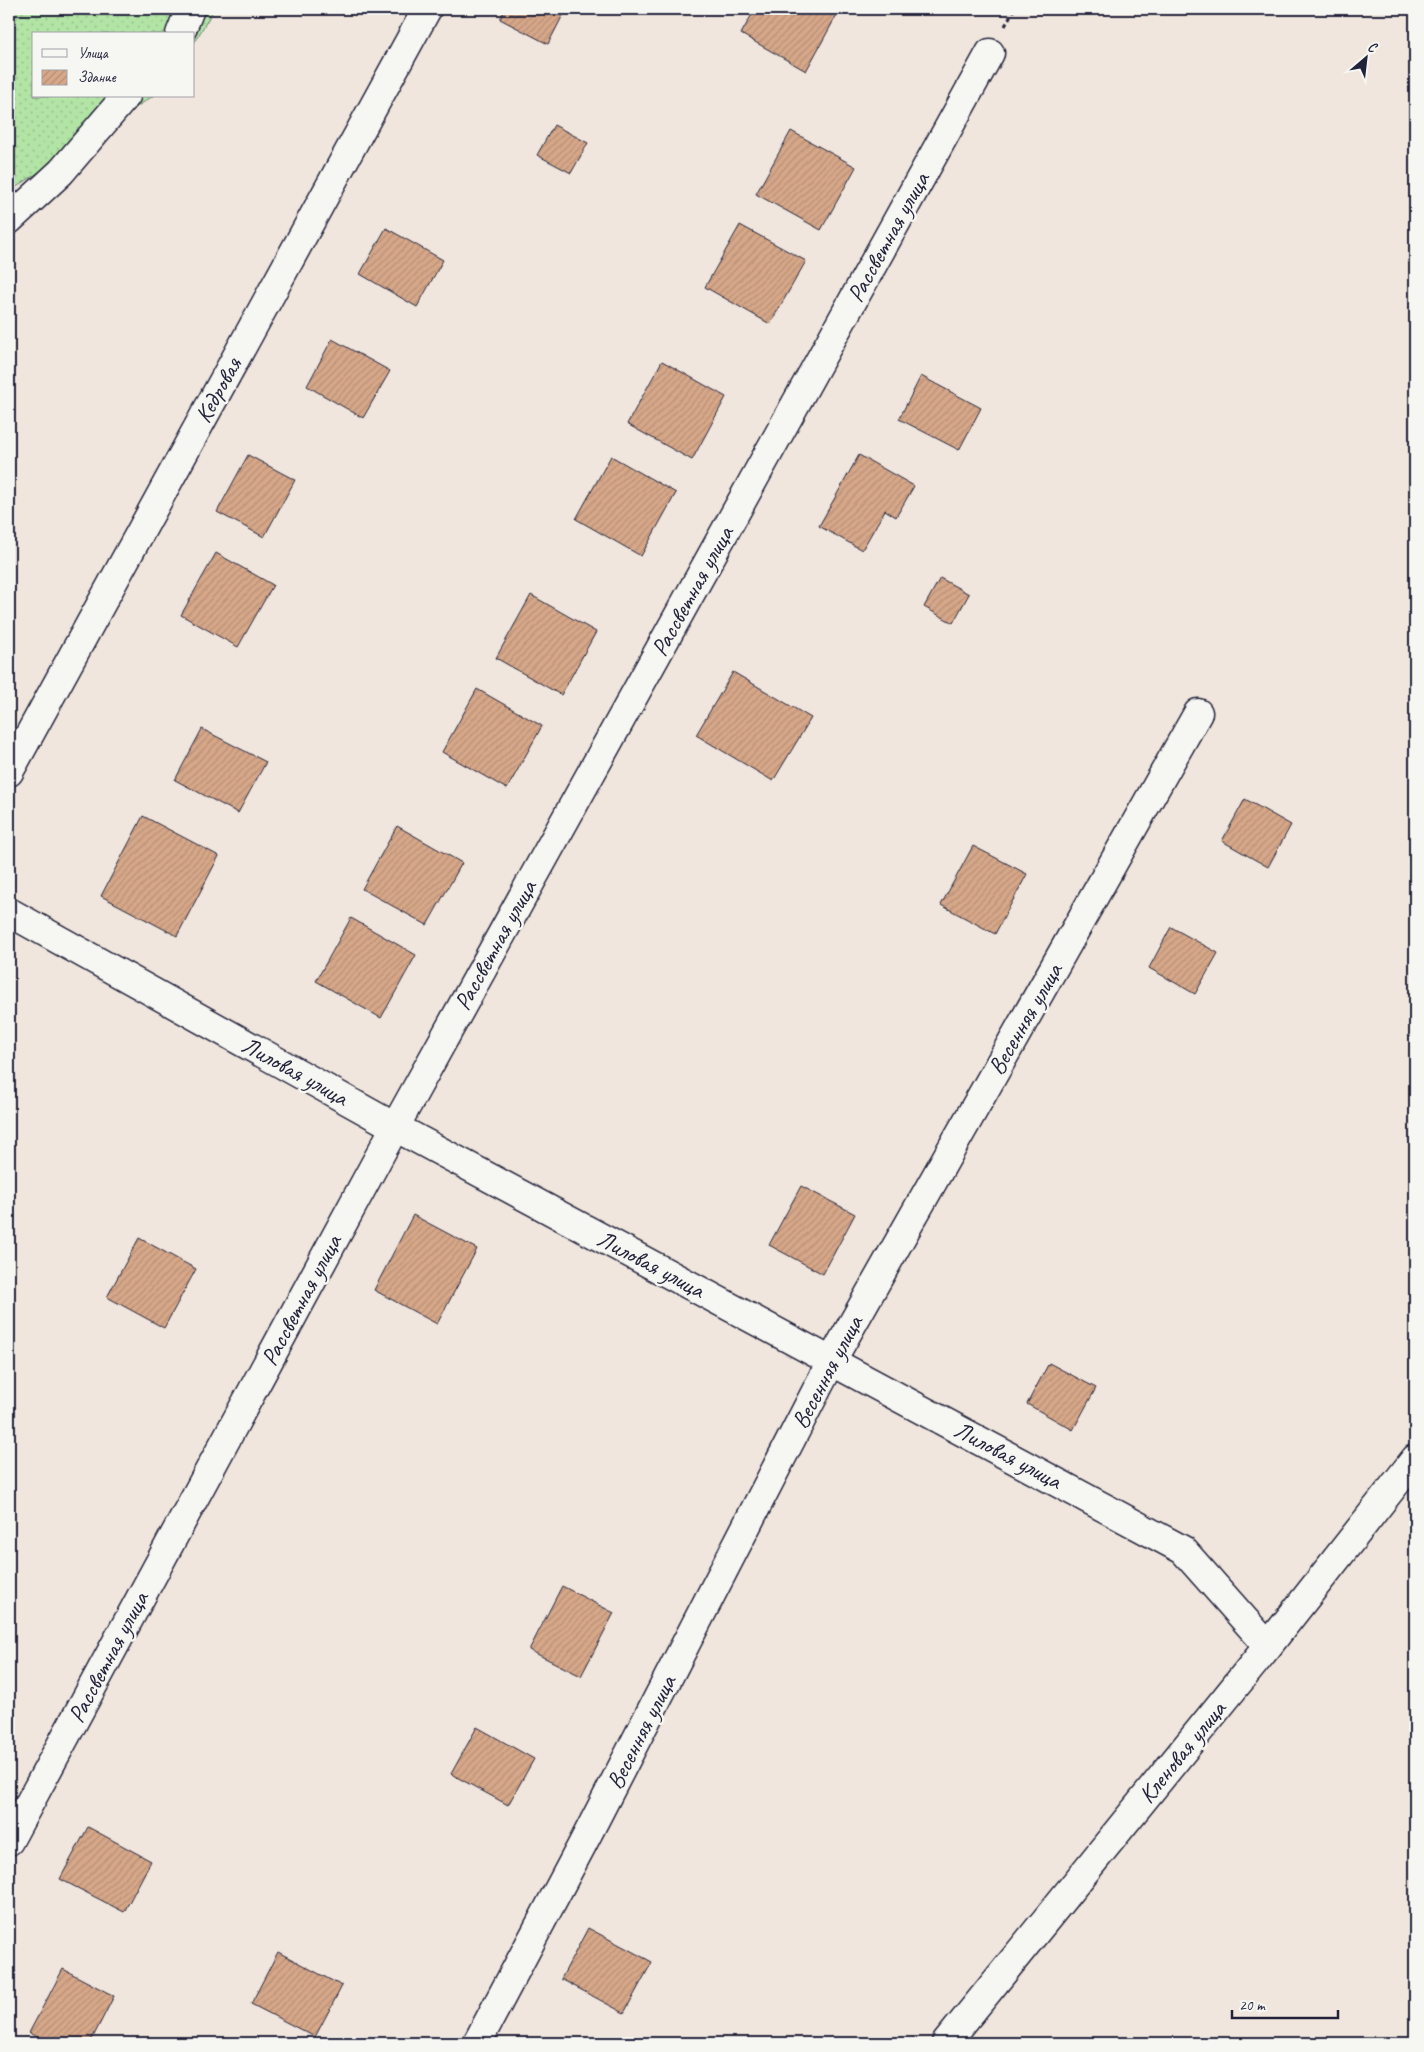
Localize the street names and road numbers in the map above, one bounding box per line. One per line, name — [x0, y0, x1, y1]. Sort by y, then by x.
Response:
street label: Рассветная улица — [840, 166, 937, 307]
street label: Кедровая — [188, 351, 249, 428]
street label: Рассветная улица — [644, 520, 741, 661]
street label: Рассветная улица — [447, 874, 544, 1015]
street label: Весенняя улица — [981, 957, 1070, 1080]
street label: Лиловая улица — [237, 1030, 355, 1113]
street label: Лиловая улица — [592, 1223, 711, 1305]
street label: Рассветная улица — [254, 1228, 349, 1371]
street label: Весенняя улица — [785, 1309, 870, 1434]
street label: Лиловая улица — [949, 1414, 1068, 1496]
street label: Рассветная улица — [61, 1585, 156, 1728]
street label: Весенняя улица — [600, 1669, 683, 1794]
street label: Кленовая улица — [1132, 1694, 1233, 1809]

